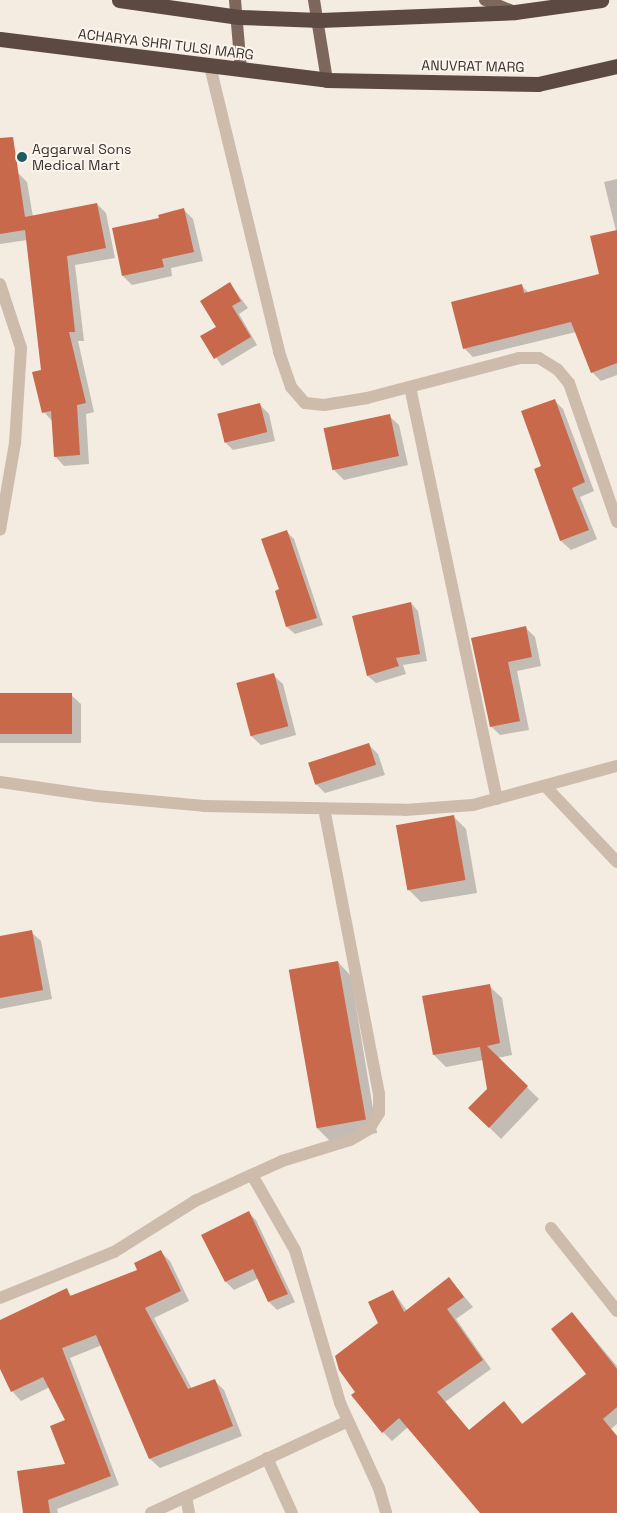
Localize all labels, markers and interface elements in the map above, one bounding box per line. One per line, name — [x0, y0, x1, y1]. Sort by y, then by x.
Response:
street label: ACHARYA SHRI TULSI MARG — [77, 25, 255, 63]
street label: ANUVRAT MARG — [421, 57, 525, 75]
place label: Aggarwal Sons Medical Mart — [32, 141, 131, 174]
marker: Aggarwal Sons Medical Mart — [16, 151, 28, 163]

